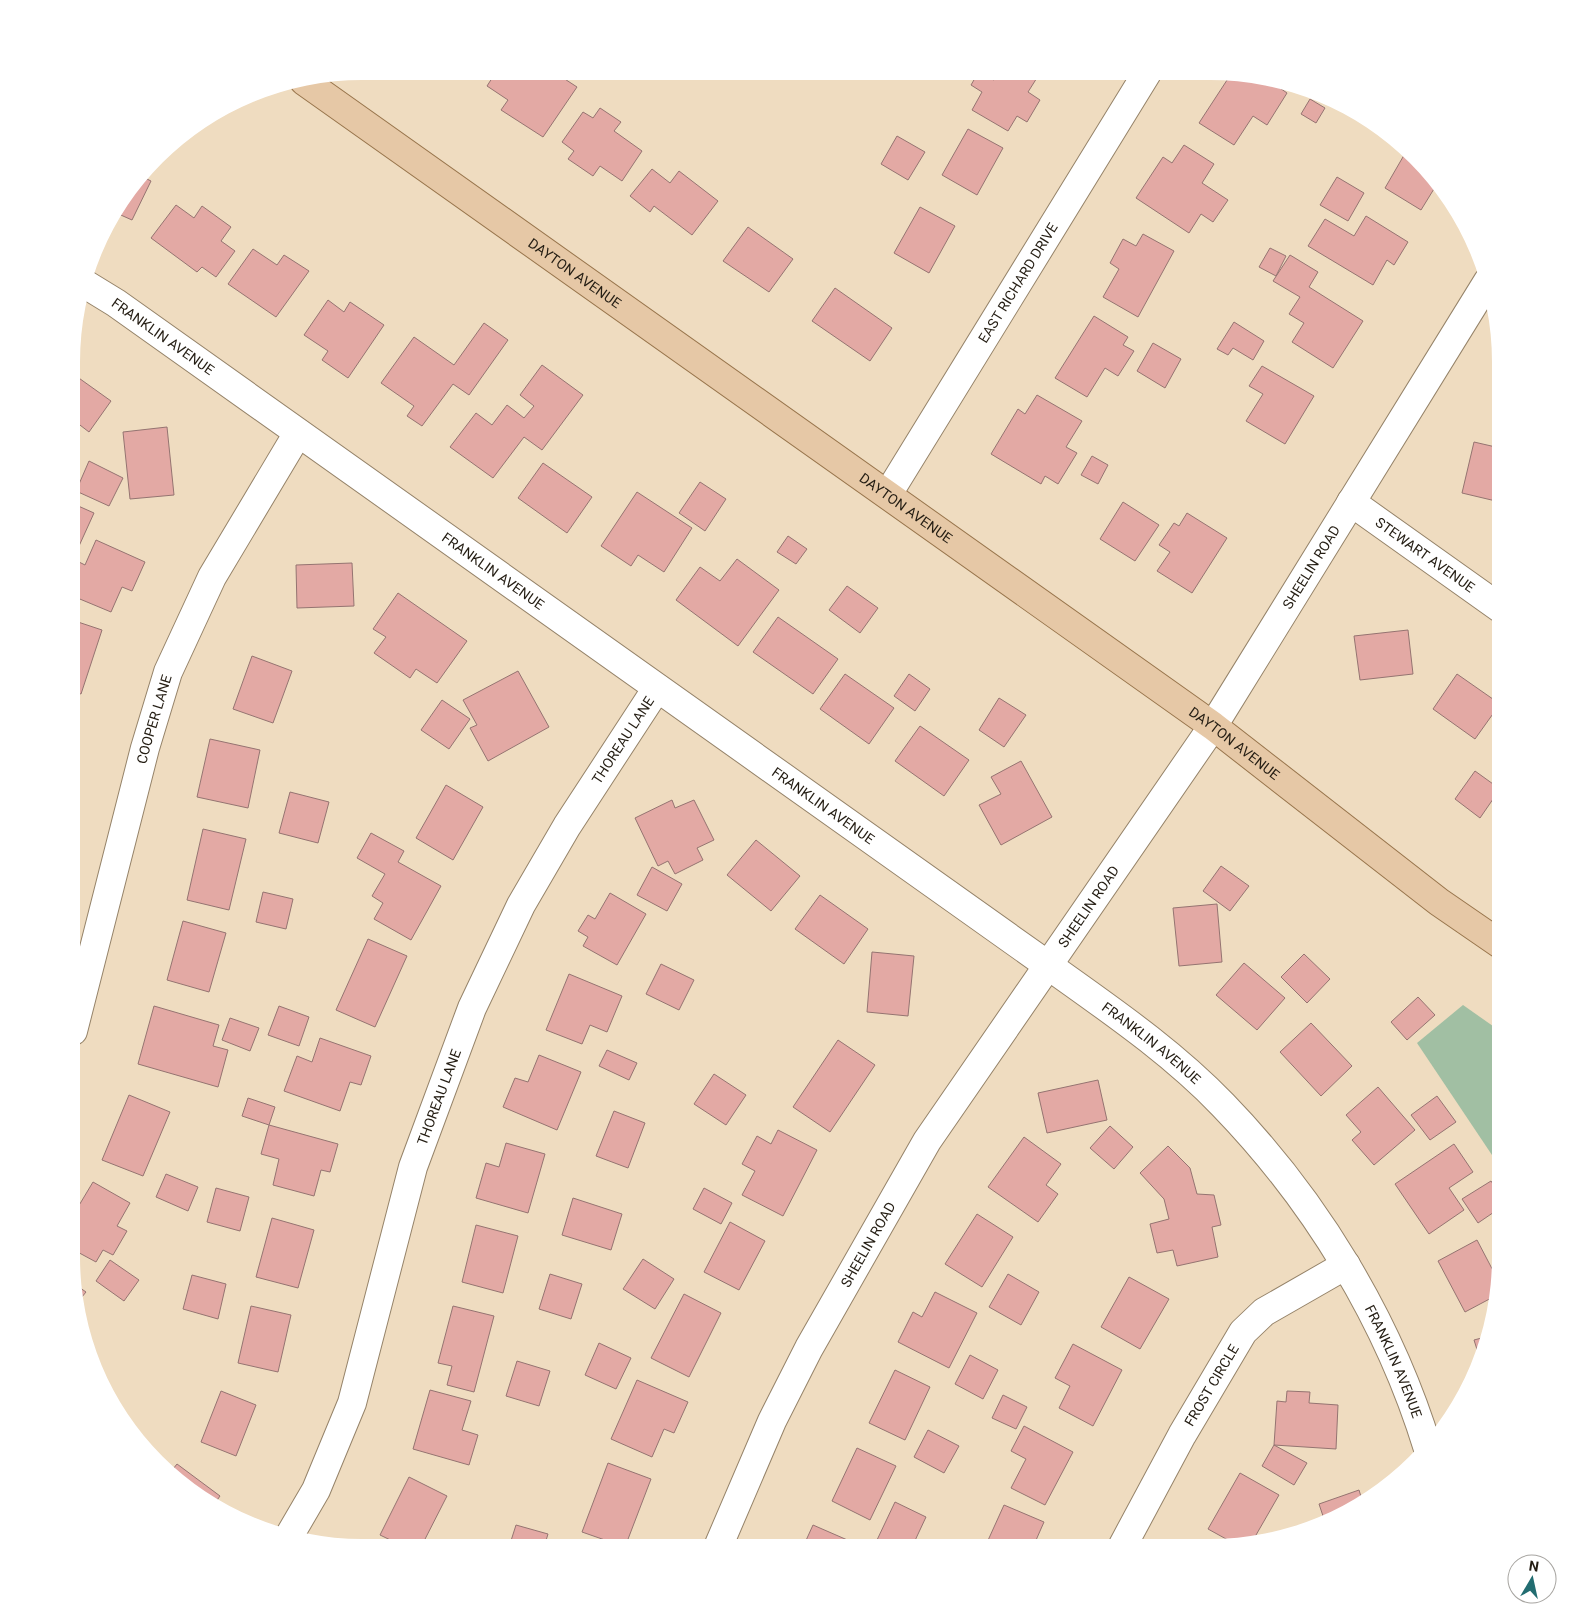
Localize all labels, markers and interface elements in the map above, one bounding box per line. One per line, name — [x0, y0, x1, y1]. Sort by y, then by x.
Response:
street label: EAST RICHARD DRIVE — [975, 220, 1061, 346]
street label: DAYTON AVENUE — [525, 235, 624, 311]
street label: FRANKLIN AVENUE — [109, 295, 217, 378]
street label: DAYTON AVENUE — [856, 470, 955, 546]
street label: STEWART AVENUE — [1372, 514, 1478, 596]
street label: SHEELIN ROAD — [1279, 522, 1343, 612]
street label: FRANKLIN AVENUE — [439, 529, 547, 613]
street label: COOPER LANE — [133, 673, 175, 766]
street label: THOREAU LANE — [589, 693, 657, 787]
street label: DAYTON AVENUE — [1186, 704, 1283, 783]
street label: FRANKLIN AVENUE — [769, 764, 877, 847]
street label: SHEELIN ROAD — [1055, 863, 1122, 950]
street label: FRANKLIN AVENUE — [1099, 999, 1204, 1087]
street label: THOREAU LANE — [414, 1047, 464, 1147]
street label: SHEELIN ROAD — [837, 1199, 899, 1290]
street label: FRANKLIN AVENUE — [1362, 1302, 1425, 1420]
street label: FROST CIRCLE — [1181, 1341, 1242, 1429]
north arrow — [1507, 1554, 1557, 1604]
text: N — [1528, 1557, 1540, 1575]

